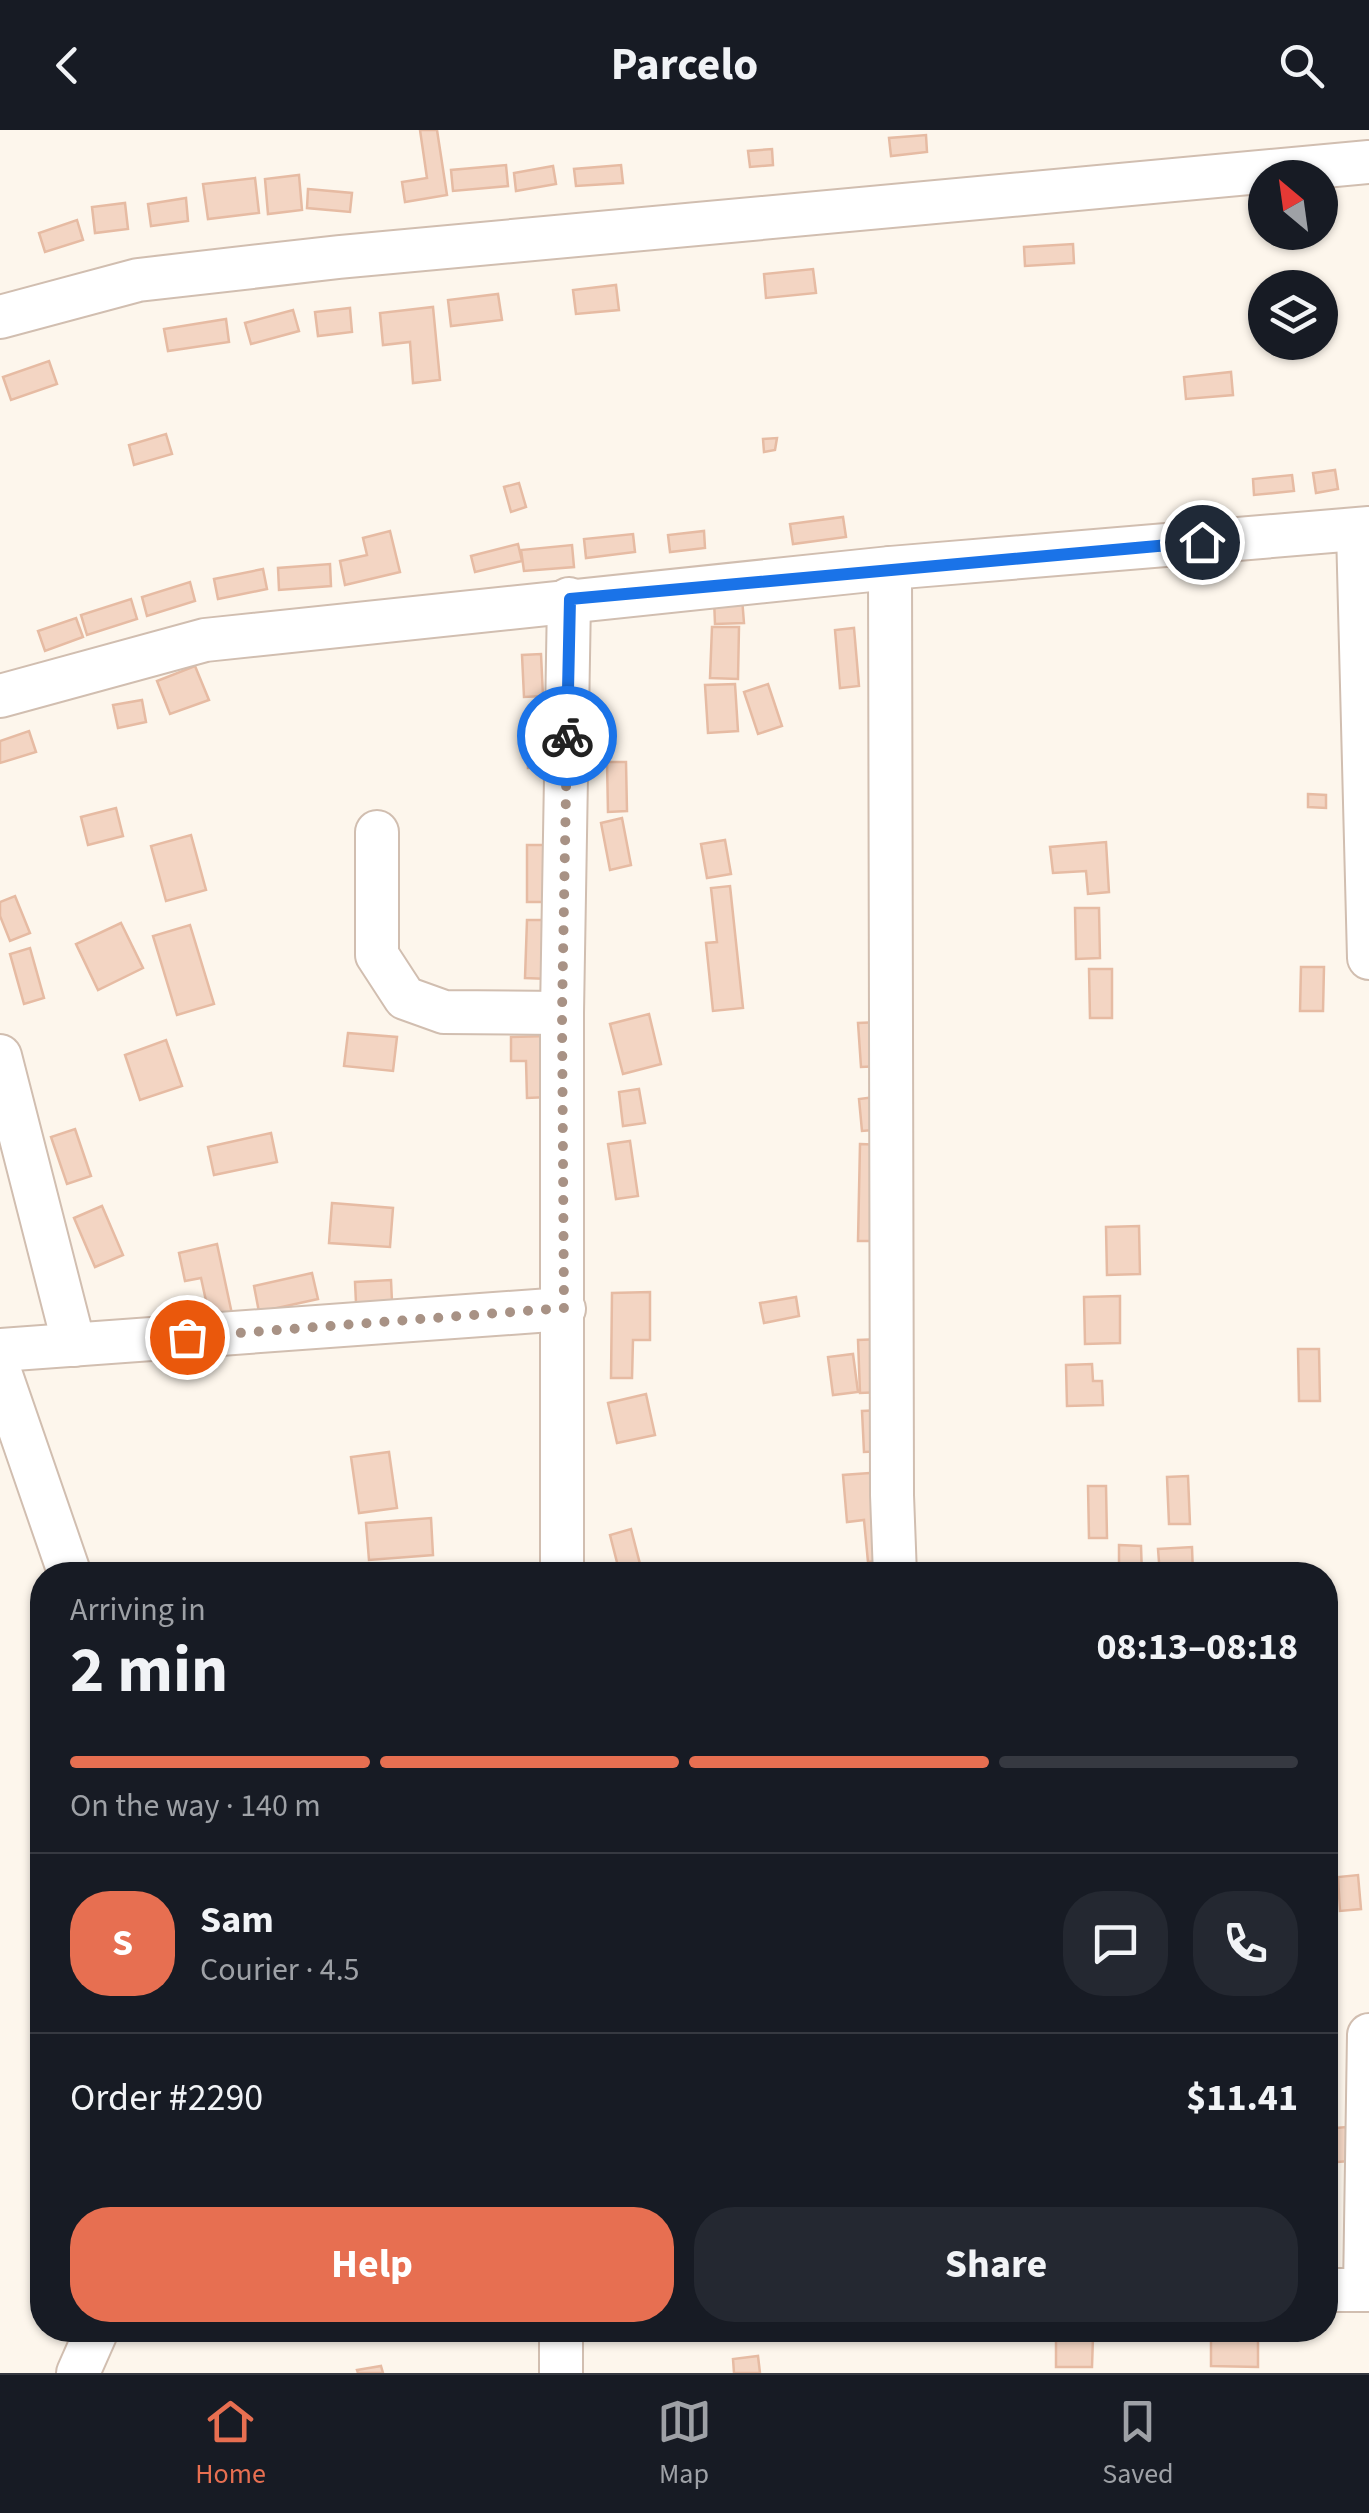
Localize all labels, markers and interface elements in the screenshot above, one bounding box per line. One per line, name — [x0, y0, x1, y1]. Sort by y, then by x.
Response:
text: Parcelo — [611, 33, 758, 97]
icon: back — [40, 38, 95, 93]
icon: search — [1274, 38, 1329, 93]
north arrow — [1248, 160, 1338, 250]
map controls — [1248, 160, 1338, 360]
button: layers — [1248, 270, 1338, 360]
pin — [1160, 500, 1245, 585]
icon: home — [1175, 515, 1230, 570]
courier — [517, 686, 617, 786]
icon: bike — [540, 709, 595, 764]
pin — [145, 1295, 230, 1380]
icon: bag — [160, 1310, 215, 1365]
text: Arriving in — [70, 1587, 206, 1633]
text: 08:13–08:18 — [1096, 1620, 1298, 1674]
text: 2 min — [70, 1624, 228, 1717]
text: On the way · 140 m — [70, 1783, 321, 1829]
button: chat — [1063, 1891, 1168, 1996]
button: phone — [1193, 1891, 1298, 1996]
text: Sam — [200, 1893, 274, 1947]
text: S — [112, 1916, 133, 1970]
text: Courier · 4.5 — [200, 1947, 360, 1993]
text: Order #2290 — [70, 2071, 263, 2125]
text: $11.41 — [1186, 2071, 1298, 2125]
button: Help — [70, 2207, 674, 2322]
button: Share — [694, 2207, 1298, 2322]
tab: Home — [195, 2394, 266, 2494]
tab: Map — [657, 2394, 712, 2494]
tab: Saved — [1102, 2394, 1174, 2494]

